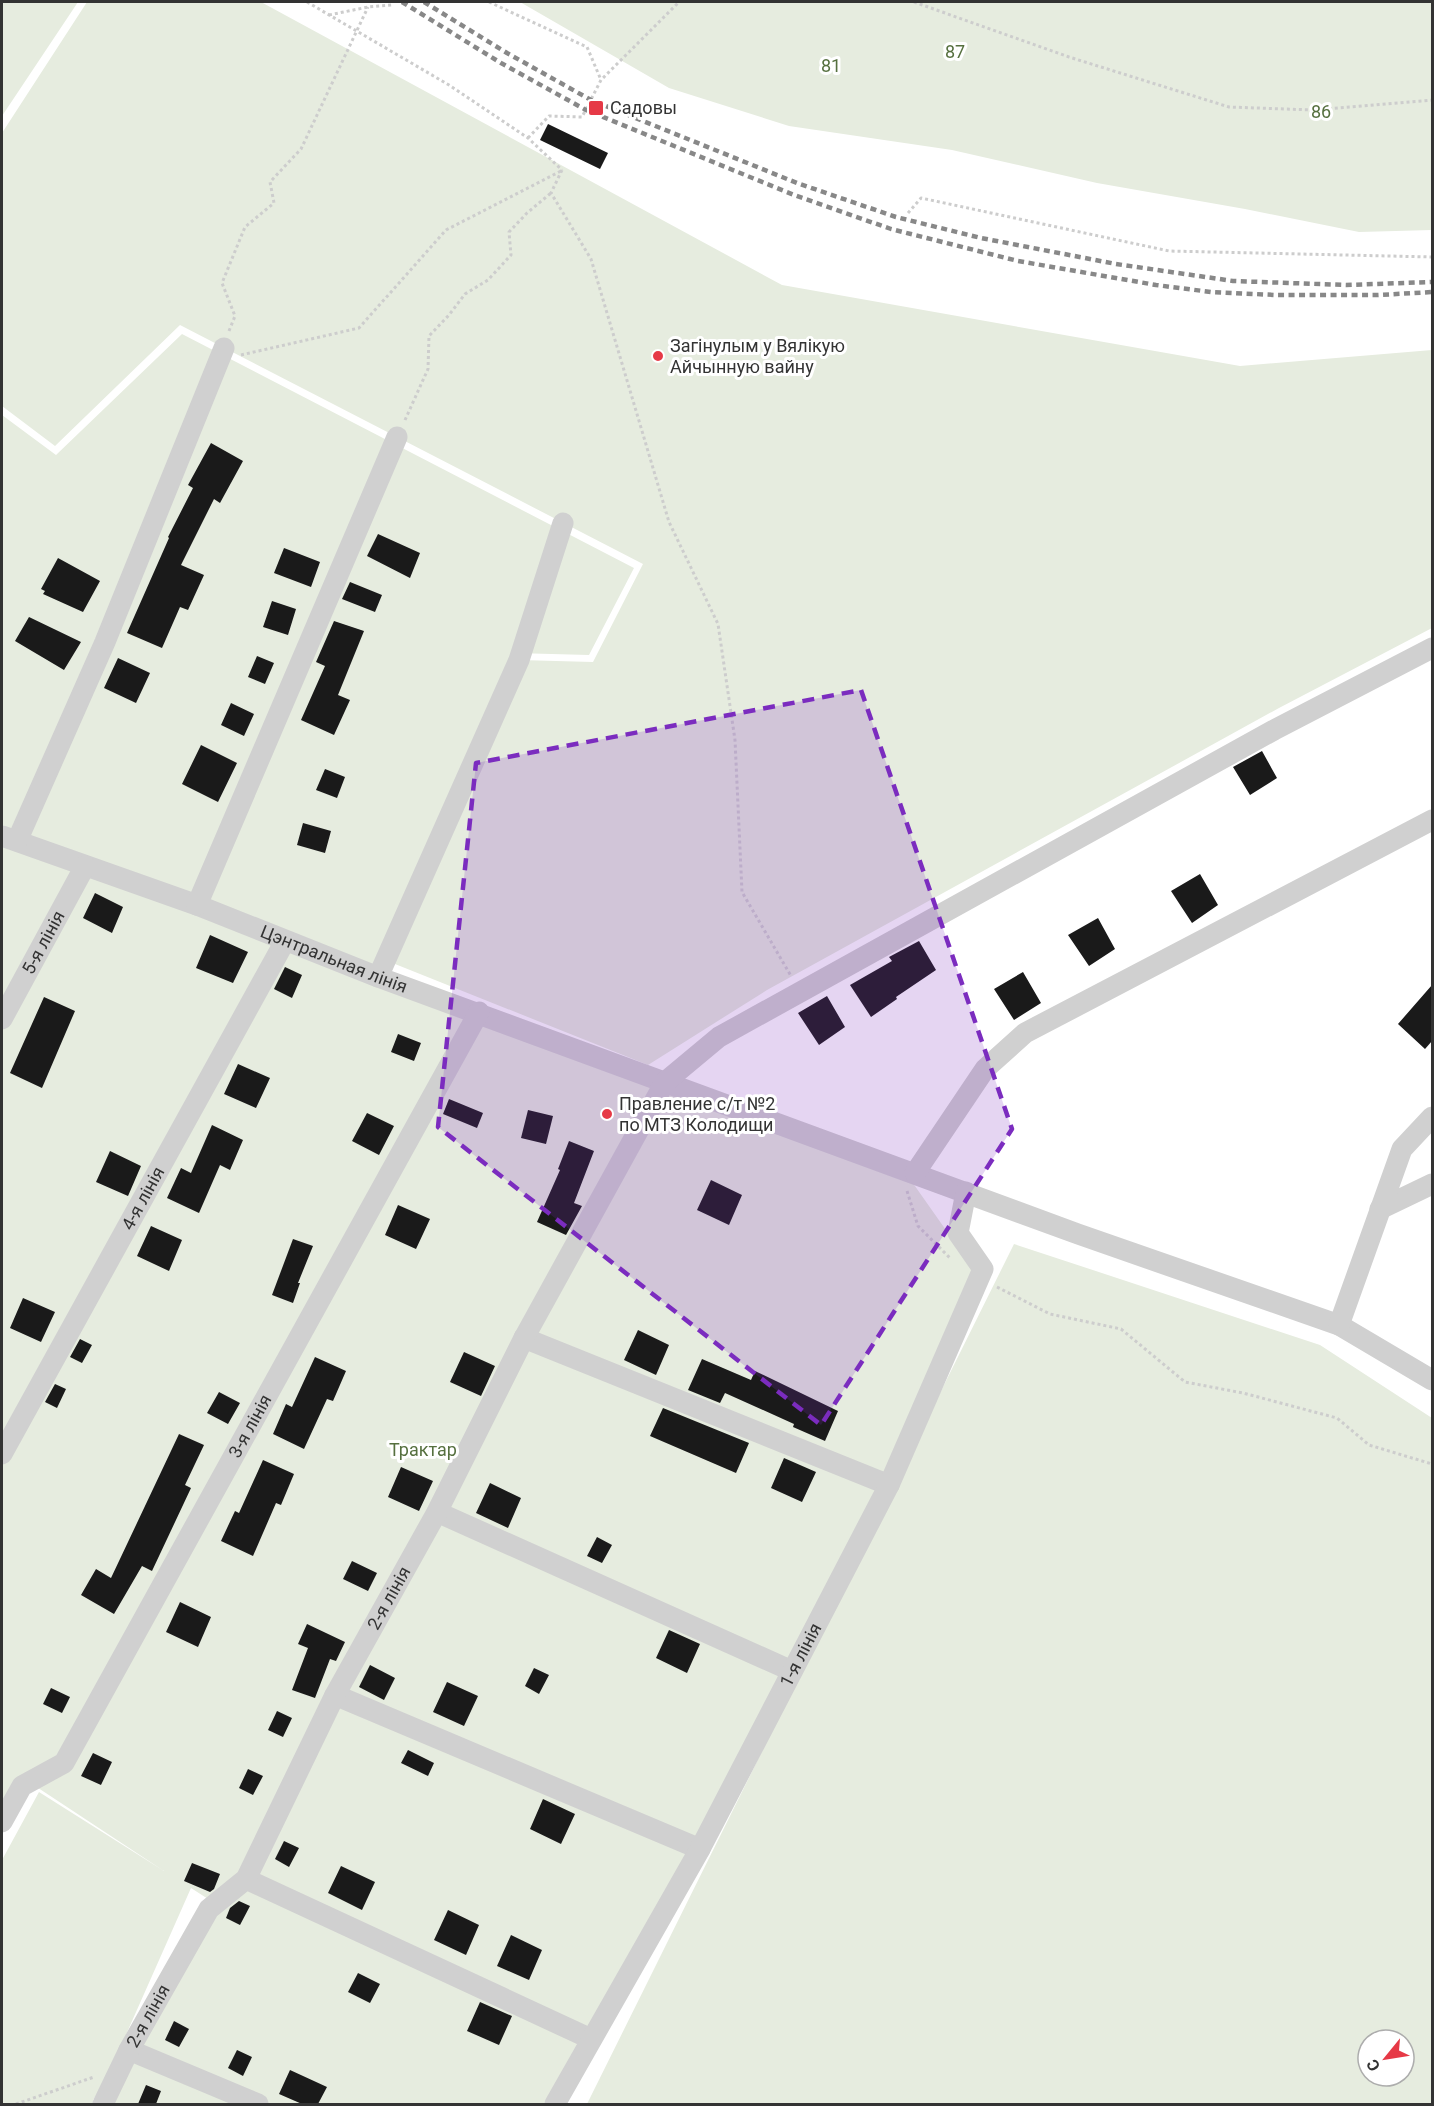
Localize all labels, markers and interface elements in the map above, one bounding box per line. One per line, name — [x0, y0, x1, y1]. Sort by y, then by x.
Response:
park label: 87 — [945, 41, 965, 62]
park label: 81 — [821, 55, 841, 76]
place label: Садовы — [610, 97, 677, 118]
marker: Садовы — [587, 99, 605, 117]
park label: 86 — [1311, 101, 1331, 122]
place label: Загінулым у Вялікую Айчынную вайну — [670, 335, 845, 377]
marker: Загінулым у Вялікую Айчынную вайну — [651, 349, 665, 363]
street label: 5-я лінія — [17, 907, 69, 978]
street label: Цэнтральная лінія — [258, 920, 410, 997]
place label: Правление с/т №2 по МТЗ Колодищи — [619, 1093, 775, 1135]
marker: Правление с/т №2 по МТЗ Колодищи — [600, 1107, 614, 1121]
street label: 4-я лінія — [117, 1163, 168, 1233]
street label: 3-я лінія — [224, 1391, 276, 1461]
park label: Трактар — [389, 1439, 457, 1460]
street label: 2-я лінія — [363, 1563, 415, 1633]
street label: 1-я лінія — [775, 1619, 826, 1690]
street label: 2-я лінія — [122, 1981, 174, 2051]
north arrow — [1356, 2028, 1416, 2088]
text: С — [1363, 2056, 1384, 2075]

